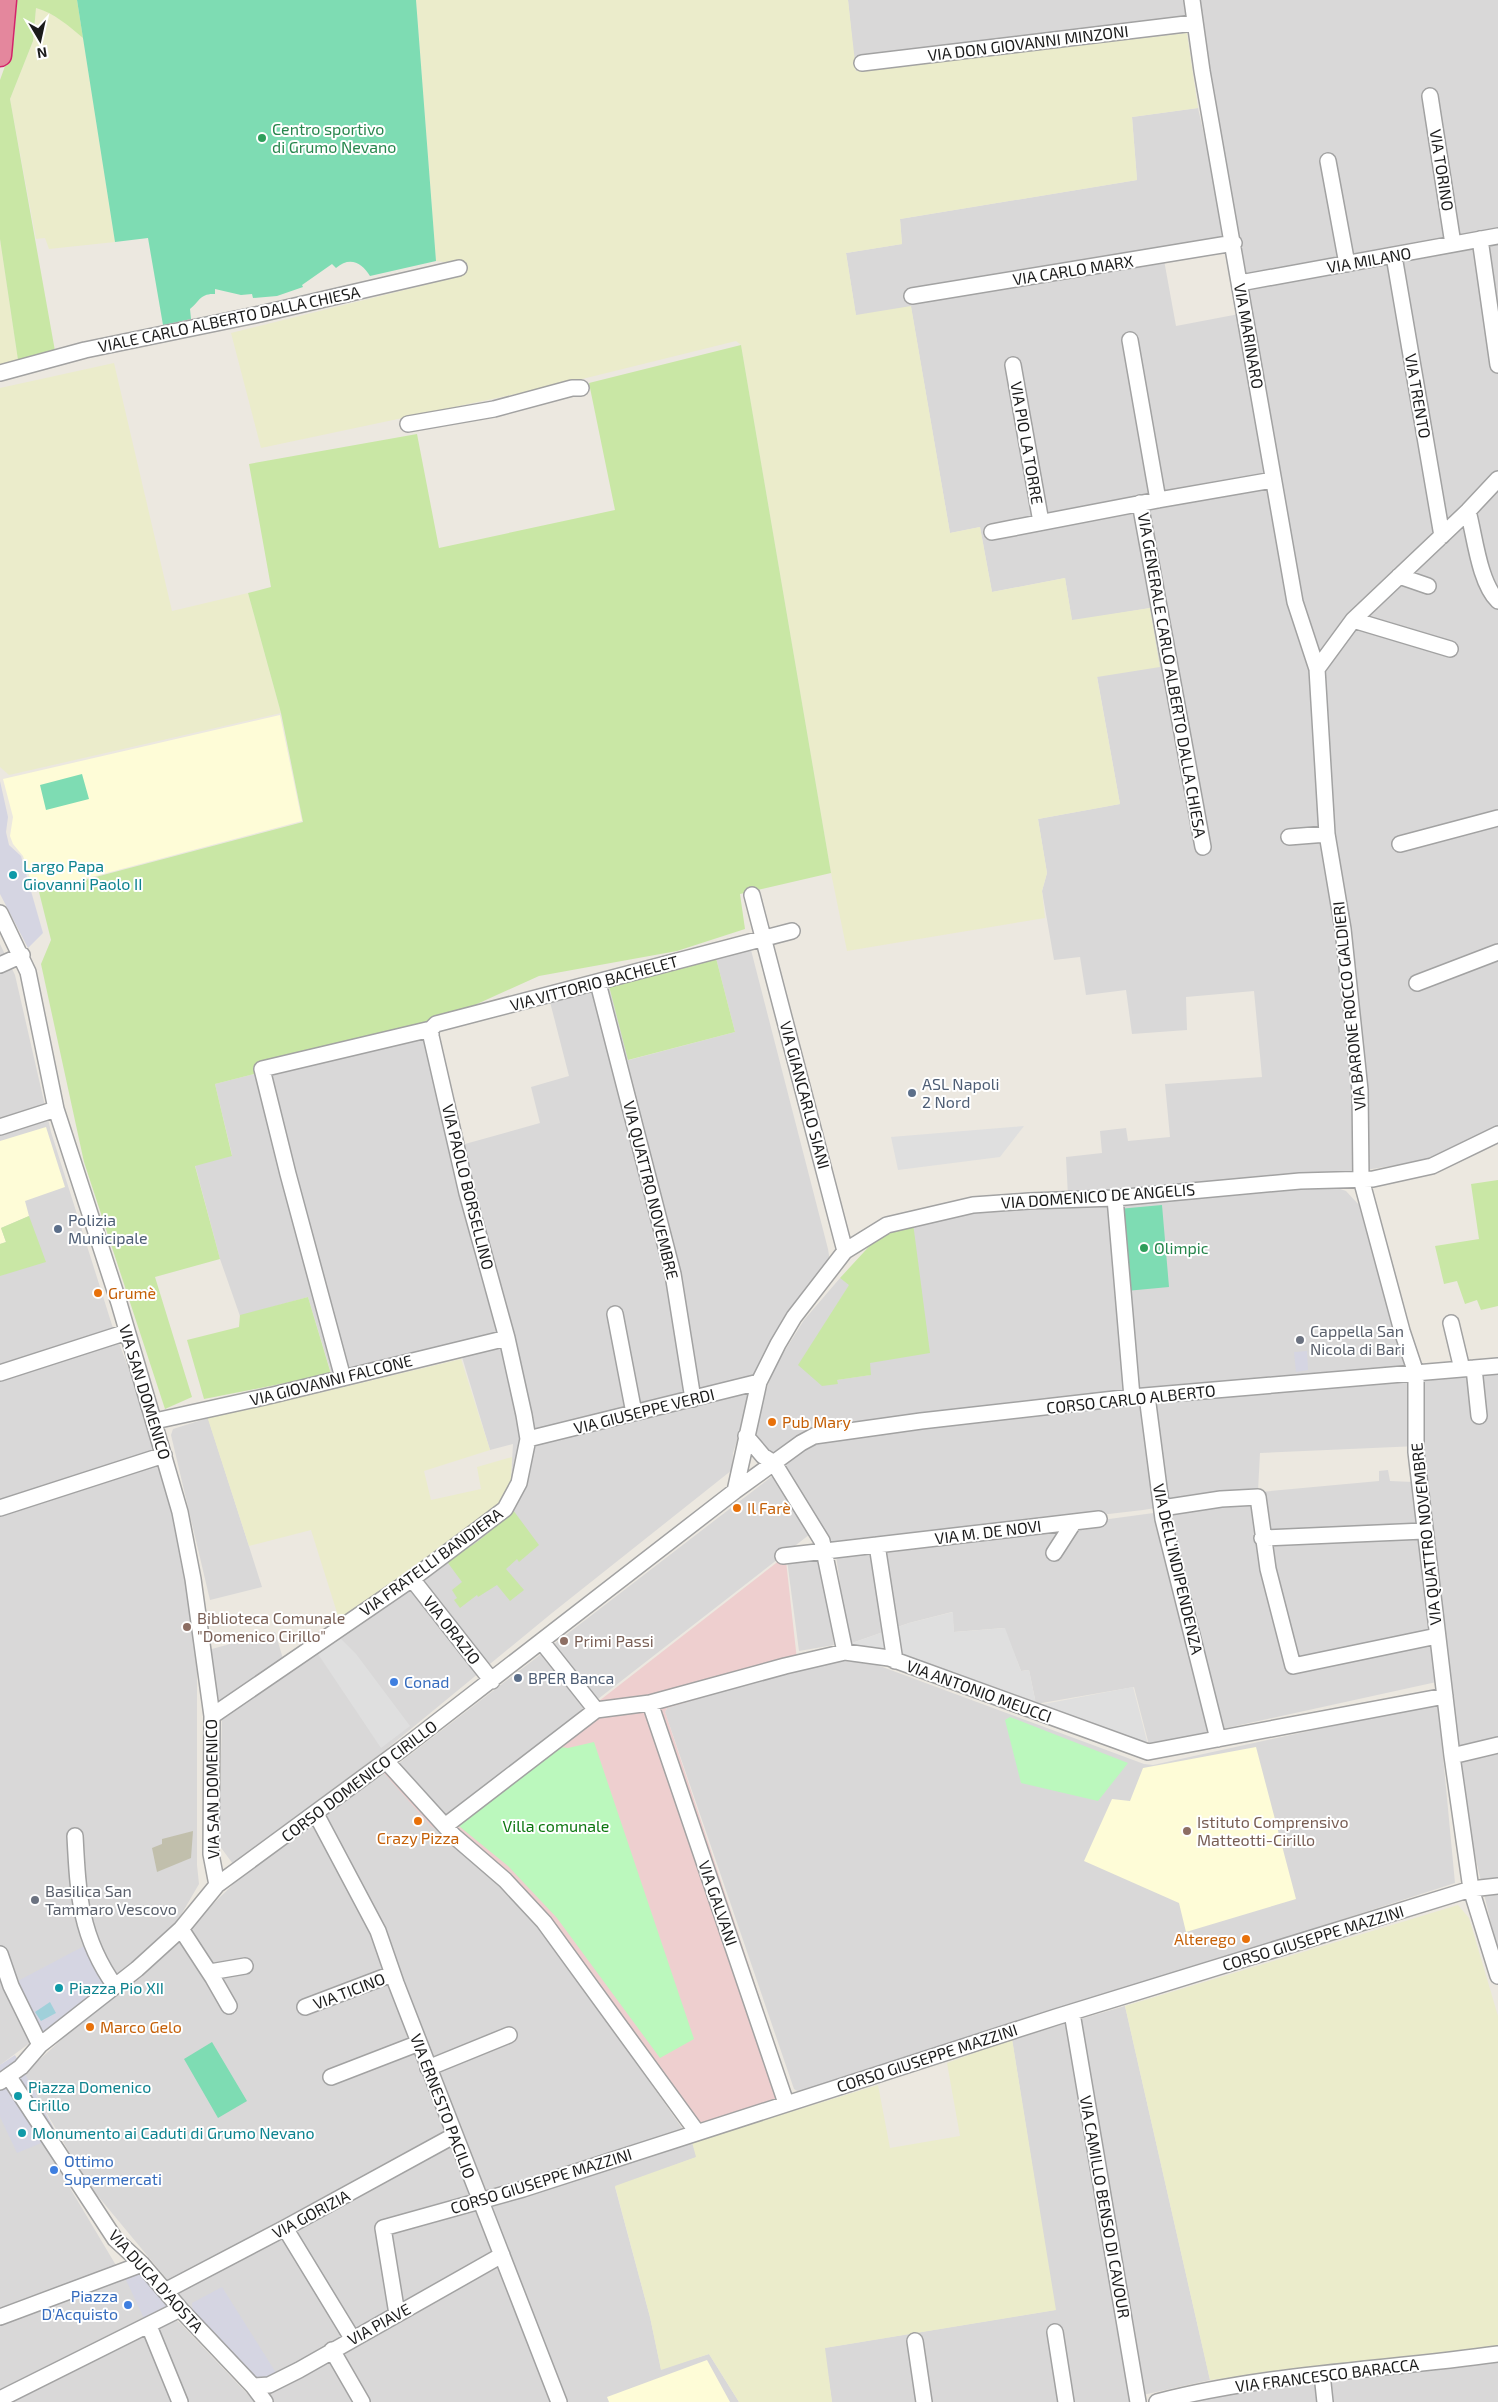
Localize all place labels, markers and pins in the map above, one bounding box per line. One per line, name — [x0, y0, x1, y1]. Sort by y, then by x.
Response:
place label: Centro sportivo di Grumo Nevano — [272, 119, 396, 156]
marker: Centro sportivo di Grumo Nevano — [256, 132, 268, 144]
place label: Largo Papa Giovanni Paolo II — [23, 856, 142, 893]
marker: Largo Papa Giovanni Paolo II — [7, 869, 19, 881]
place label: ASL Napoli 2 Nord — [922, 1074, 1000, 1111]
marker: ASL Napoli 2 Nord — [906, 1087, 918, 1099]
place label: Polizia Municipale — [68, 1210, 148, 1247]
marker: Polizia Municipale — [52, 1223, 64, 1235]
place label: Olimpic — [1154, 1238, 1209, 1257]
marker: Olimpic — [1138, 1242, 1150, 1254]
place label: Grumè — [108, 1283, 156, 1302]
marker: Grumè — [92, 1287, 104, 1299]
place label: Cappella San Nicola di Bari — [1310, 1321, 1405, 1358]
marker: Cappella San Nicola di Bari — [1294, 1334, 1306, 1346]
place label: Pub Mary — [782, 1412, 851, 1431]
marker: Pub Mary — [766, 1416, 778, 1428]
place label: Il Farè — [747, 1498, 791, 1517]
marker: Il Farè — [731, 1502, 743, 1514]
place label: Biblioteca Comunale "Domenico Cirillo" — [197, 1608, 345, 1645]
marker: Biblioteca Comunale "Domenico Cirillo" — [181, 1621, 193, 1633]
place label: Primi Passi — [574, 1631, 654, 1650]
marker: Primi Passi — [558, 1635, 570, 1647]
place label: BPER Banca — [528, 1668, 614, 1687]
place label: Conad — [404, 1672, 449, 1691]
marker: BPER Banca — [512, 1672, 524, 1684]
marker: Conad — [388, 1676, 400, 1688]
place label: Istituto Comprensivo Matteotti-Cirillo — [1197, 1812, 1349, 1849]
marker: Crazy Pizza — [412, 1815, 424, 1827]
marker: Istituto Comprensivo Matteotti-Cirillo — [1181, 1825, 1193, 1837]
place label: Crazy Pizza — [377, 1828, 459, 1847]
place label: Basilica San Tammaro Vescovo — [45, 1881, 177, 1918]
marker: Basilica San Tammaro Vescovo — [29, 1894, 41, 1906]
place label: Alterego — [1174, 1929, 1236, 1948]
marker: Alterego — [1240, 1933, 1252, 1945]
place label: Piazza Pio XII — [69, 1978, 164, 1997]
marker: Piazza Pio XII — [53, 1982, 65, 1994]
place label: Marco Gelo — [100, 2017, 182, 2036]
marker: Marco Gelo — [84, 2021, 96, 2033]
place label: Piazza Domenico Cirillo — [28, 2077, 151, 2114]
marker: Piazza Domenico Cirillo — [12, 2090, 24, 2102]
place label: Monumento ai Caduti di Grumo Nevano — [32, 2123, 315, 2142]
marker: Monumento ai Caduti di Grumo Nevano — [16, 2127, 28, 2139]
place label: Ottimo Supermercati — [64, 2151, 162, 2188]
marker: Ottimo Supermercati — [48, 2164, 60, 2176]
place label: Piazza D'Acquisto — [41, 2286, 118, 2323]
marker: Piazza D'Acquisto — [122, 2299, 134, 2311]

